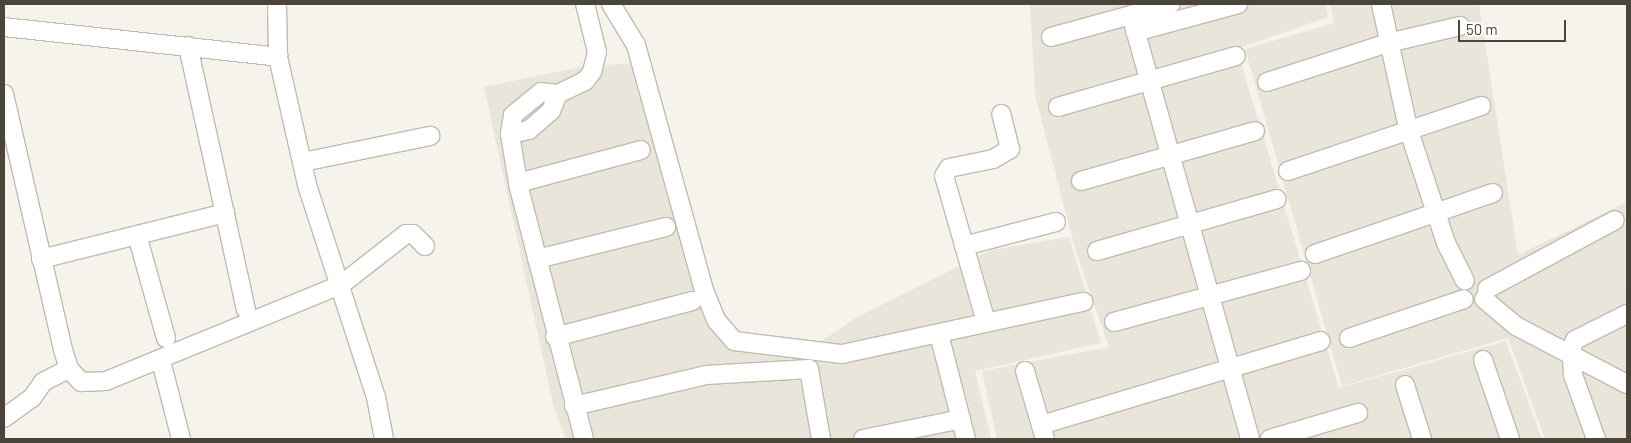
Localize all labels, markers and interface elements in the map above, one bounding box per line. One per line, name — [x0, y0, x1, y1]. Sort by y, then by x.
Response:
scale bar — [1461, 10, 1568, 42]
text: 50 m — [1466, 20, 1498, 38]

